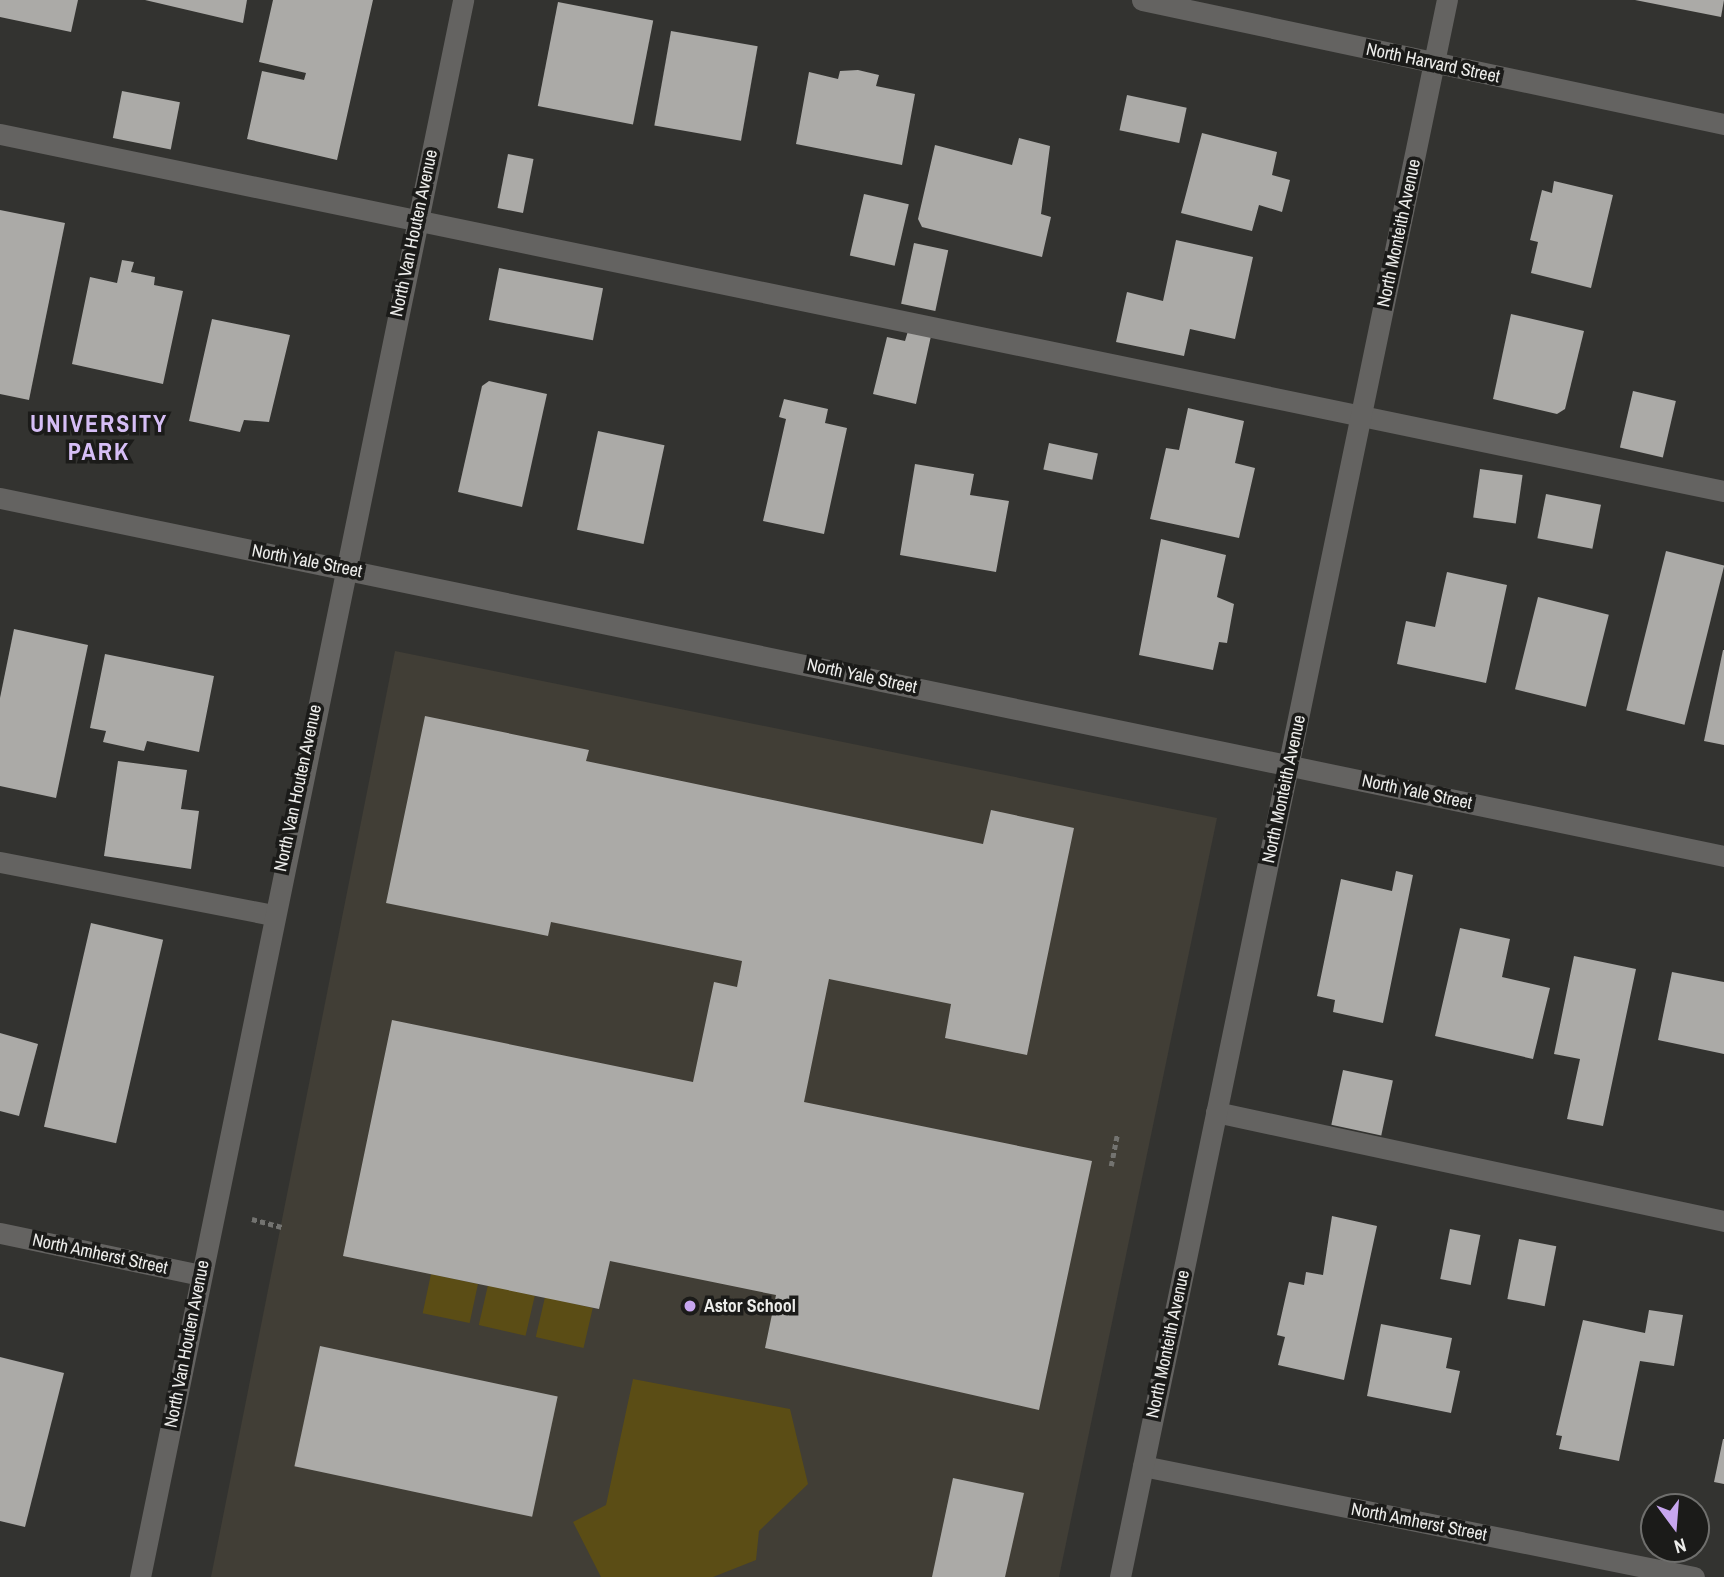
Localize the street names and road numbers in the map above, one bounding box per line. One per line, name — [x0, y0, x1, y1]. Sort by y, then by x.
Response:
street label: North Harvard Street — [1364, 38, 1502, 88]
street label: North Van Houten Avenue — [386, 147, 442, 319]
street label: North Monteith Avenue — [1373, 157, 1425, 309]
street label: North Yale Street — [250, 540, 364, 582]
street label: North Yale Street — [805, 654, 919, 698]
street label: North Van Houten Avenue — [270, 702, 326, 874]
street label: North Monteith Avenue — [1258, 713, 1310, 865]
street label: North Yale Street — [1360, 770, 1474, 814]
street label: North Amherst Street — [30, 1229, 170, 1279]
street label: North Van Houten Avenue — [160, 1258, 214, 1430]
street label: North Monteith Avenue — [1142, 1268, 1194, 1420]
street label: North Amherst Street — [1349, 1498, 1489, 1546]

